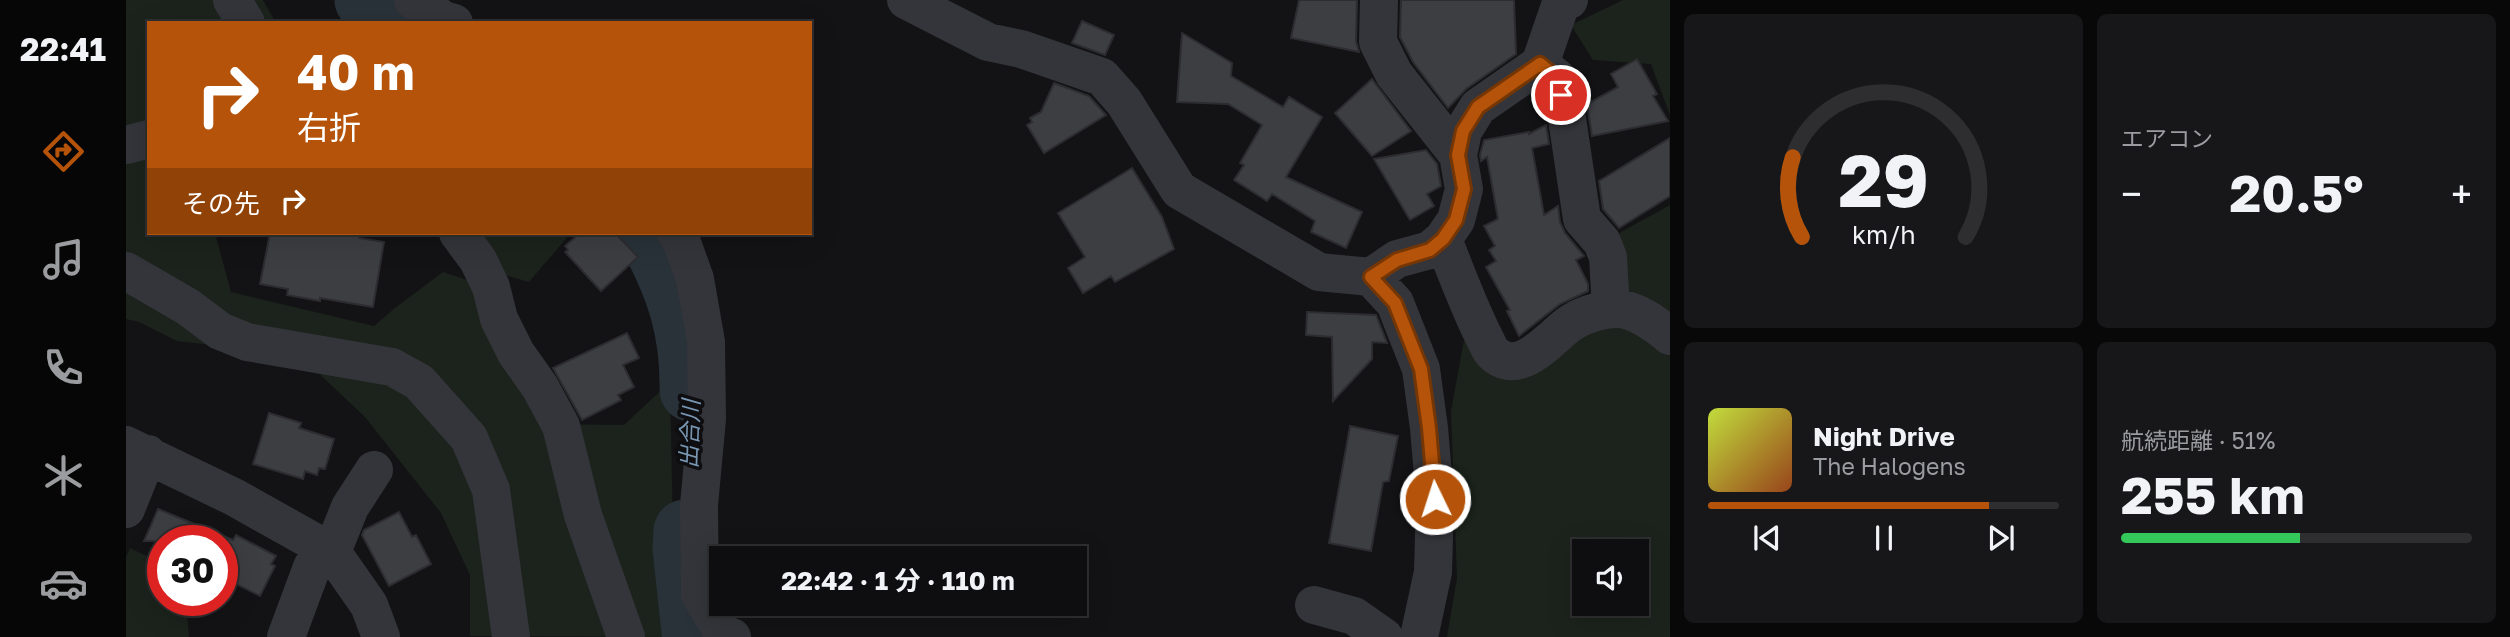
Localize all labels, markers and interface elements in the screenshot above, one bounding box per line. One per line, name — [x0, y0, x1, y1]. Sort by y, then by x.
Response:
text: 22:41 — [20, 30, 106, 68]
text: 40 m — [297, 42, 415, 101]
icon: right — [182, 49, 273, 140]
pin — [1531, 65, 1591, 125]
icon: arrive — [1542, 76, 1580, 114]
text: 右折 — [297, 108, 361, 146]
text: エアコン — [2121, 124, 2213, 152]
icon: directions — [39, 127, 88, 176]
text: 29 — [1838, 136, 1929, 223]
text: 20.5° — [2229, 161, 2364, 223]
text: − — [2121, 171, 2142, 216]
text: + — [2451, 171, 2472, 216]
icon: right — [274, 182, 312, 220]
text: その先 — [182, 188, 260, 219]
text: km/h — [1852, 219, 1915, 250]
icon: music — [39, 235, 88, 284]
icon: phone — [39, 343, 88, 392]
water label: 出合川 — [674, 396, 704, 469]
text: Night Drive — [1813, 421, 1955, 452]
text: 航続距離 · 51% — [2121, 426, 2275, 454]
icon: climate — [39, 451, 88, 500]
text: The Halogens — [1813, 452, 1966, 480]
position arrow — [1398, 462, 1472, 536]
text: 255 km — [2121, 463, 2305, 525]
icon: previous — [1748, 519, 1786, 557]
icon: pause — [1865, 519, 1903, 557]
icon: next — [1982, 519, 2020, 557]
speed limit sign: 30 — [147, 525, 238, 616]
map controls — [1572, 539, 1649, 616]
button: sound — [1572, 539, 1649, 616]
icon: car — [39, 559, 88, 608]
text: 22:42 · 1 分 · 110 m — [781, 565, 1015, 596]

